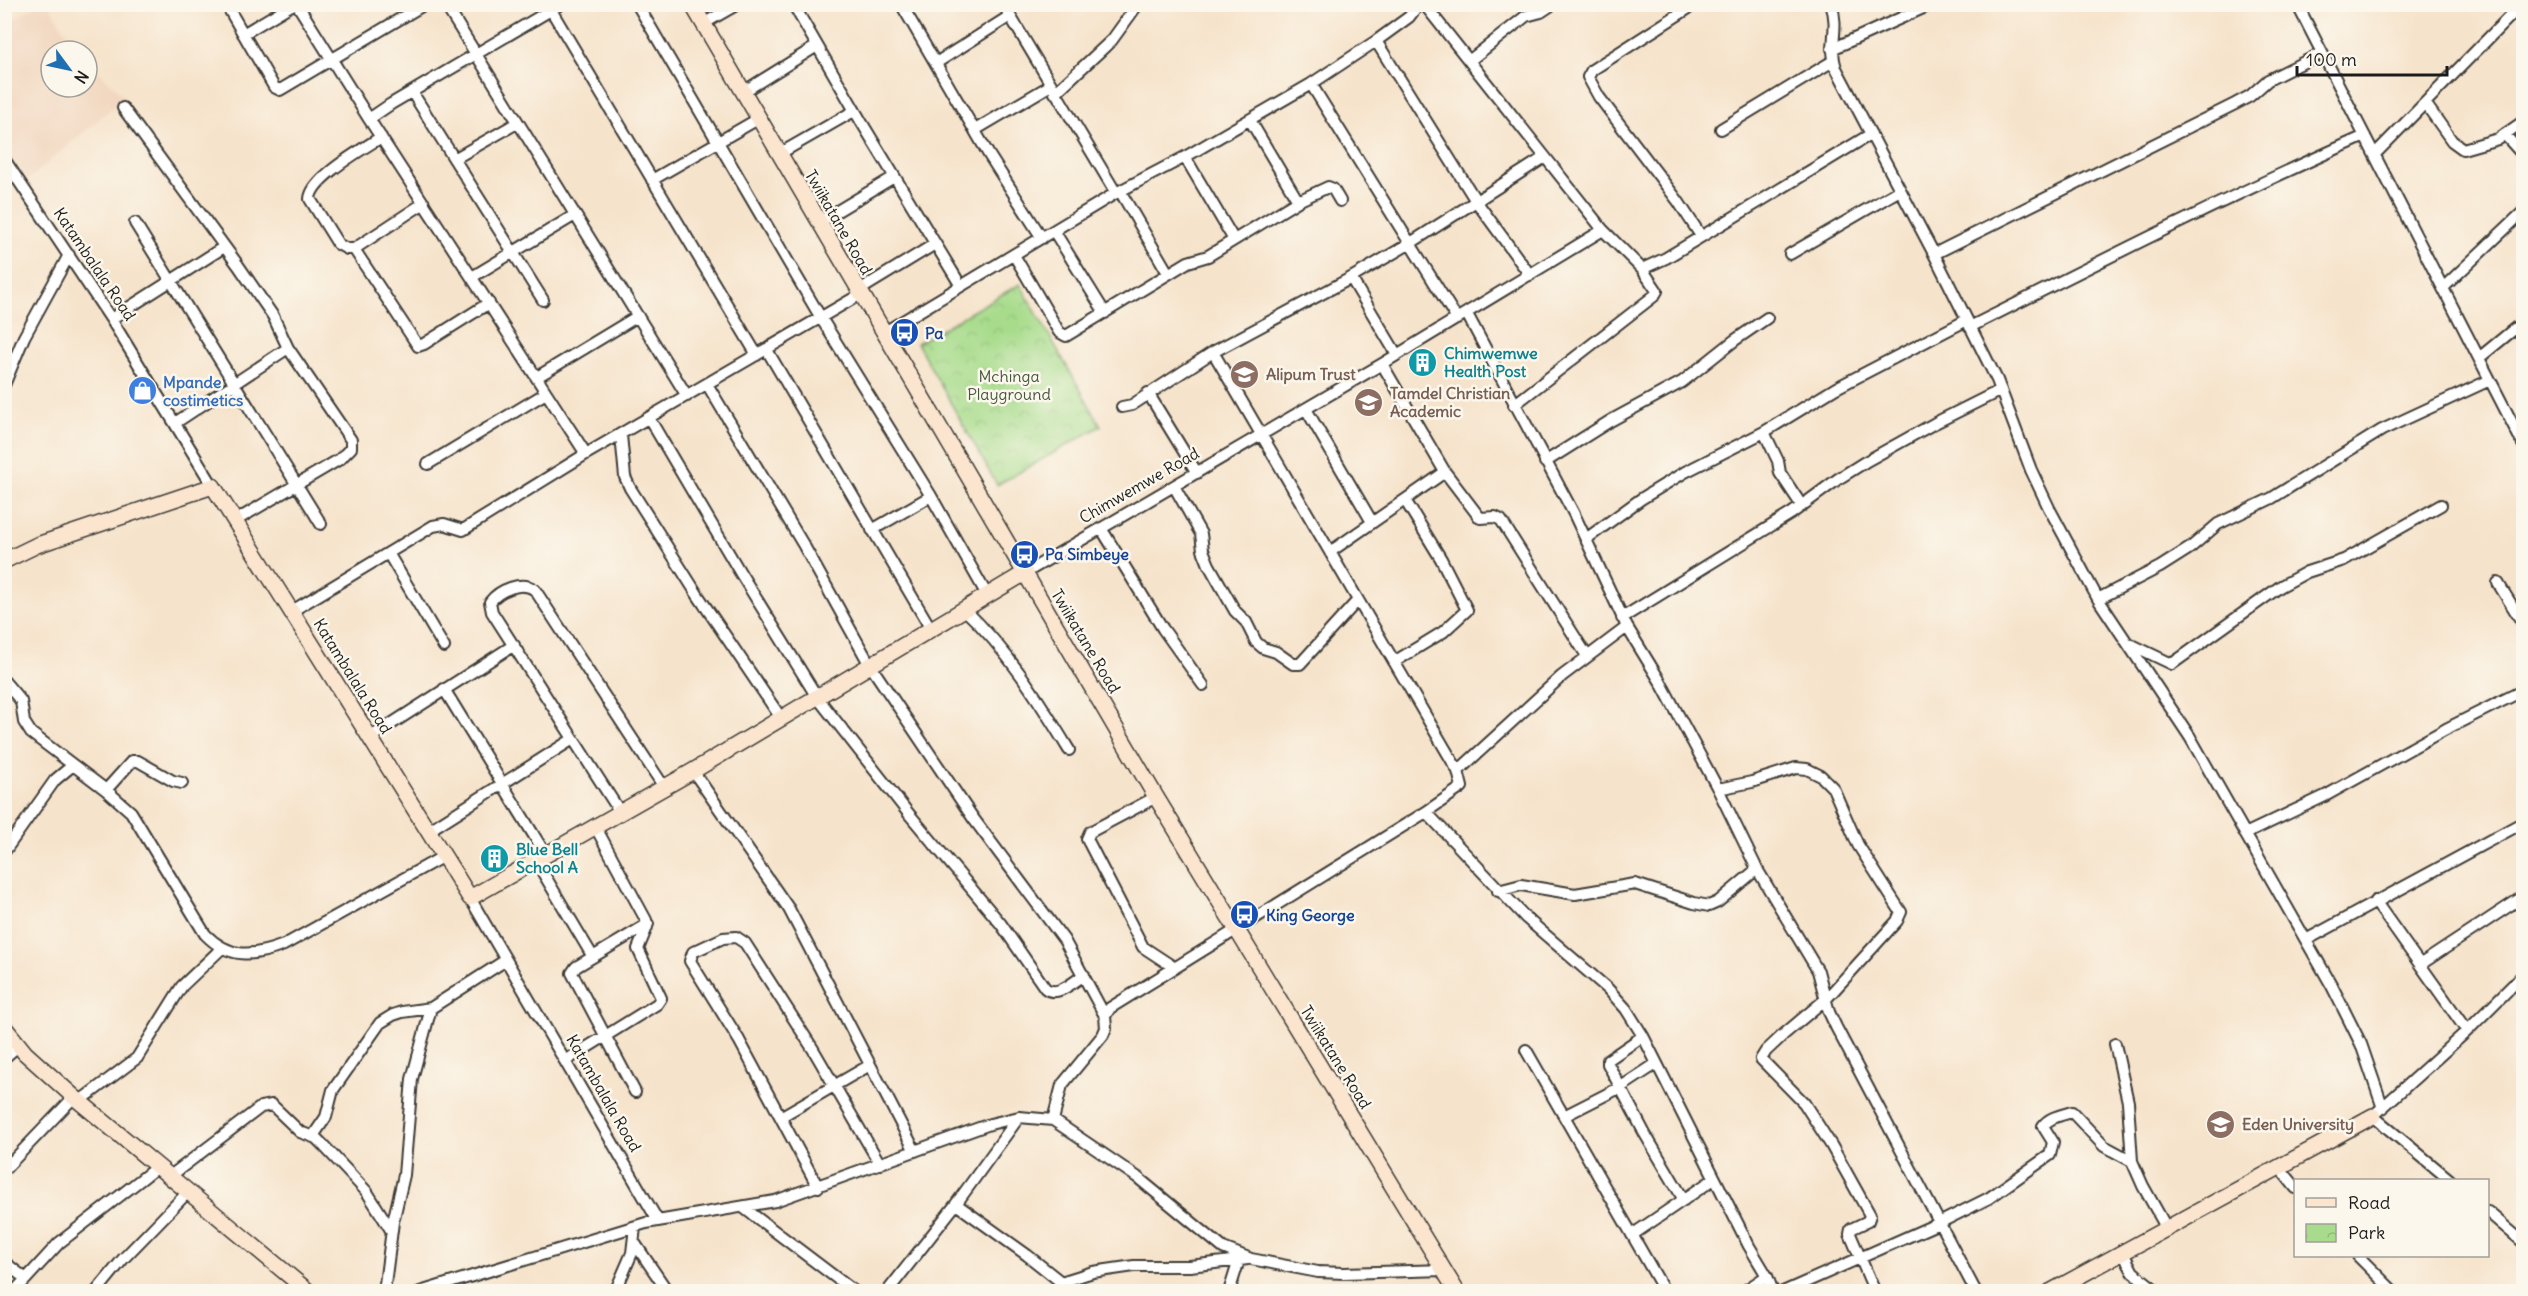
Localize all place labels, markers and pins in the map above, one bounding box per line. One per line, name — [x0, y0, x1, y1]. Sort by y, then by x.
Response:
bus stop icon: Pa — [888, 317, 920, 349]
place label: Pa — [925, 323, 943, 343]
place label: Chimwemwe Health Post — [1444, 343, 1538, 381]
building icon: Chimwemwe Health Post — [1407, 346, 1439, 378]
school or university icon: Alipum Trust — [1229, 358, 1261, 390]
place label: Alipum Trust — [1266, 364, 1356, 385]
place label: Mpande costimetics — [163, 372, 243, 410]
shop icon: Mpande costimetics — [126, 375, 158, 407]
place label: Tamdel Christian Academic — [1390, 383, 1510, 421]
school or university icon: Tamdel Christian Academic — [1353, 386, 1385, 418]
bus stop icon: Pa Simbeye — [1008, 538, 1040, 570]
place label: Pa Simbeye — [1045, 544, 1129, 565]
place label: Blue Bell School A — [516, 839, 578, 877]
building icon: Blue Bell School A — [479, 842, 511, 874]
bus stop icon: King George — [1229, 899, 1261, 931]
place label: King George — [1266, 905, 1355, 926]
school or university icon: Eden University — [2205, 1108, 2237, 1140]
place label: Eden University — [2242, 1114, 2354, 1135]

